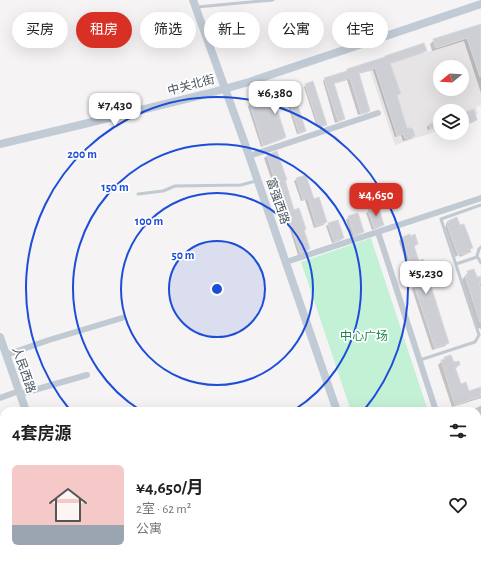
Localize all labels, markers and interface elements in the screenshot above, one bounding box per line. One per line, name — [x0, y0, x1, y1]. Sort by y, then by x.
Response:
chip: 买房 — [12, 12, 68, 48]
chip: 租房 — [76, 12, 132, 48]
chip: 筛选 — [140, 12, 196, 48]
chip: 新上 — [204, 12, 260, 48]
chip: 公寓 — [268, 12, 324, 48]
chip: 住宅 — [332, 12, 388, 48]
north arrow — [433, 60, 469, 96]
map controls — [433, 60, 469, 140]
street label: 中关北街 — [166, 72, 216, 97]
pin: ¥6,380 — [242, 81, 308, 115]
text: ¥6,380 — [258, 87, 292, 100]
pin: ¥7,430 — [82, 93, 148, 127]
text: ¥7,430 — [98, 99, 132, 112]
button: layers — [433, 104, 469, 140]
text: 200 m — [67, 148, 97, 160]
street label: 富强西路 — [265, 176, 292, 226]
text: 150 m — [101, 181, 129, 193]
pin: ¥4,650 — [343, 183, 409, 217]
text: ¥4,650 — [358, 189, 394, 202]
text: 100 m — [135, 215, 163, 227]
text: 50 m — [172, 249, 195, 261]
pin: ¥5,230 — [393, 261, 459, 295]
text: ¥5,230 — [409, 267, 443, 280]
centre of rings — [210, 282, 224, 296]
park label: 中心广场 — [340, 329, 388, 342]
street label: 人民西路 — [11, 345, 38, 395]
icon: filters — [447, 420, 469, 442]
text: 4套房源 — [12, 425, 72, 442]
text: ¥4,650/月 — [136, 479, 204, 496]
icon: home — [44, 481, 92, 529]
icon: heart — [447, 494, 469, 516]
text: 2室 · 62 m² — [136, 503, 191, 516]
text: 公寓 — [136, 523, 162, 536]

